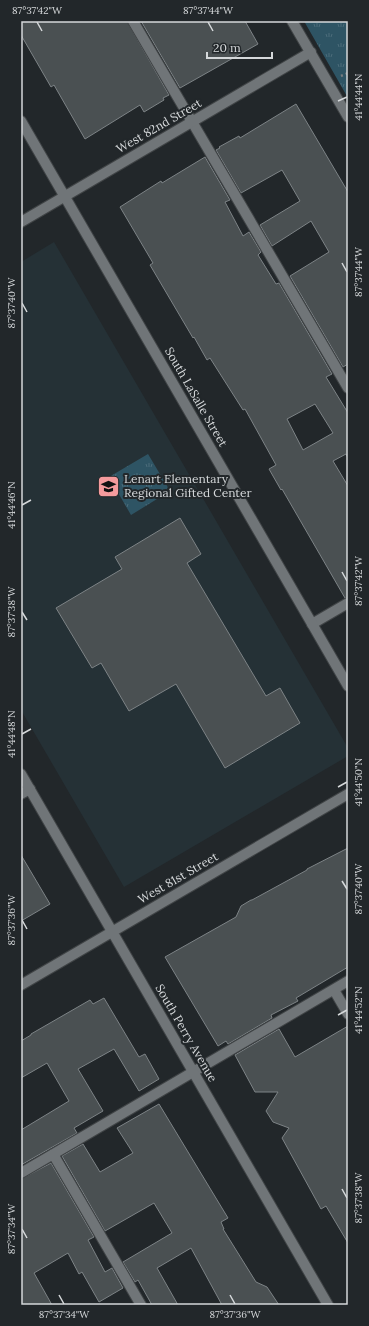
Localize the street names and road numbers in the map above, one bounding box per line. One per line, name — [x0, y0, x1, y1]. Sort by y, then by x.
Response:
street label: West 82nd Street — [113, 95, 204, 156]
street label: South LaSalle Street — [162, 344, 231, 450]
street label: West 81st Street — [135, 848, 221, 907]
street label: South Perry Avenue — [152, 981, 221, 1085]

